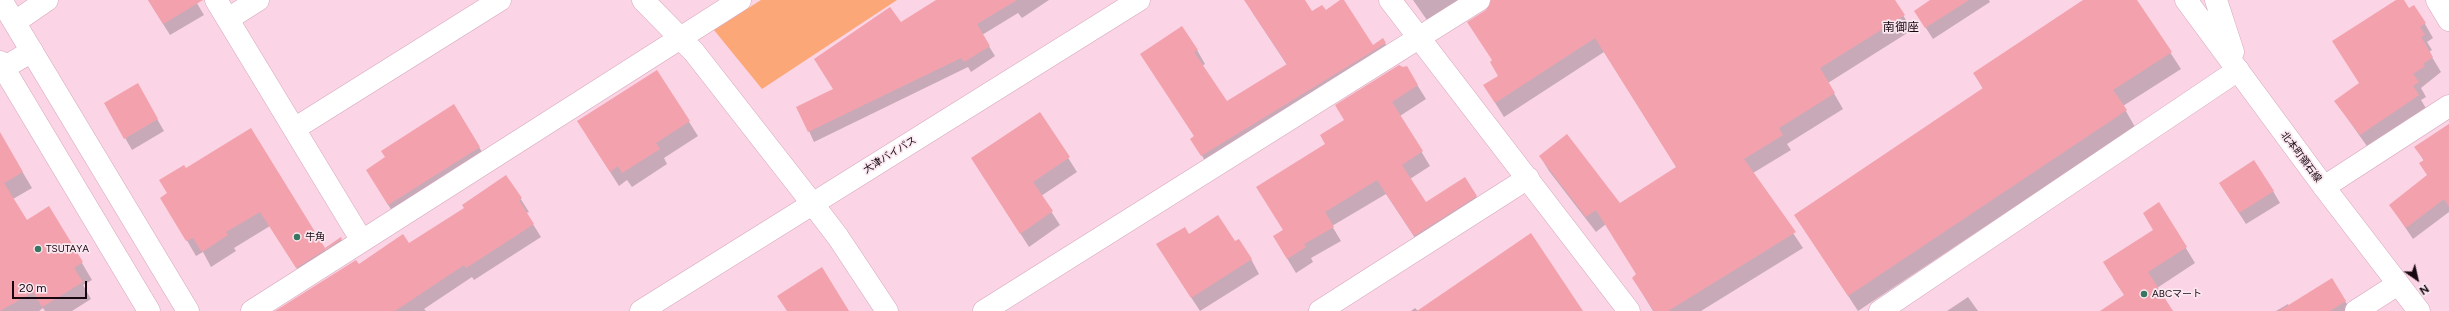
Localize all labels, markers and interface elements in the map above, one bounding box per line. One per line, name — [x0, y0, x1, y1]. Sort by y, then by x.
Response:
district label: 南御座 — [1883, 20, 1919, 34]
street label: 北本町領石線 — [2278, 129, 2324, 185]
street label: 大津バイパス — [861, 134, 919, 176]
place label: 牛角 — [305, 231, 325, 243]
marker: 牛角 — [292, 232, 302, 242]
place label: TSUTAYA — [46, 243, 89, 255]
marker: TSUTAYA — [33, 244, 43, 254]
north arrow — [2397, 259, 2437, 299]
scale bar — [14, 273, 89, 299]
text: 20 m — [19, 281, 47, 295]
text: N — [2417, 282, 2431, 297]
place label: ABCマート — [2152, 288, 2202, 300]
marker: ABCマート — [2139, 289, 2149, 299]

